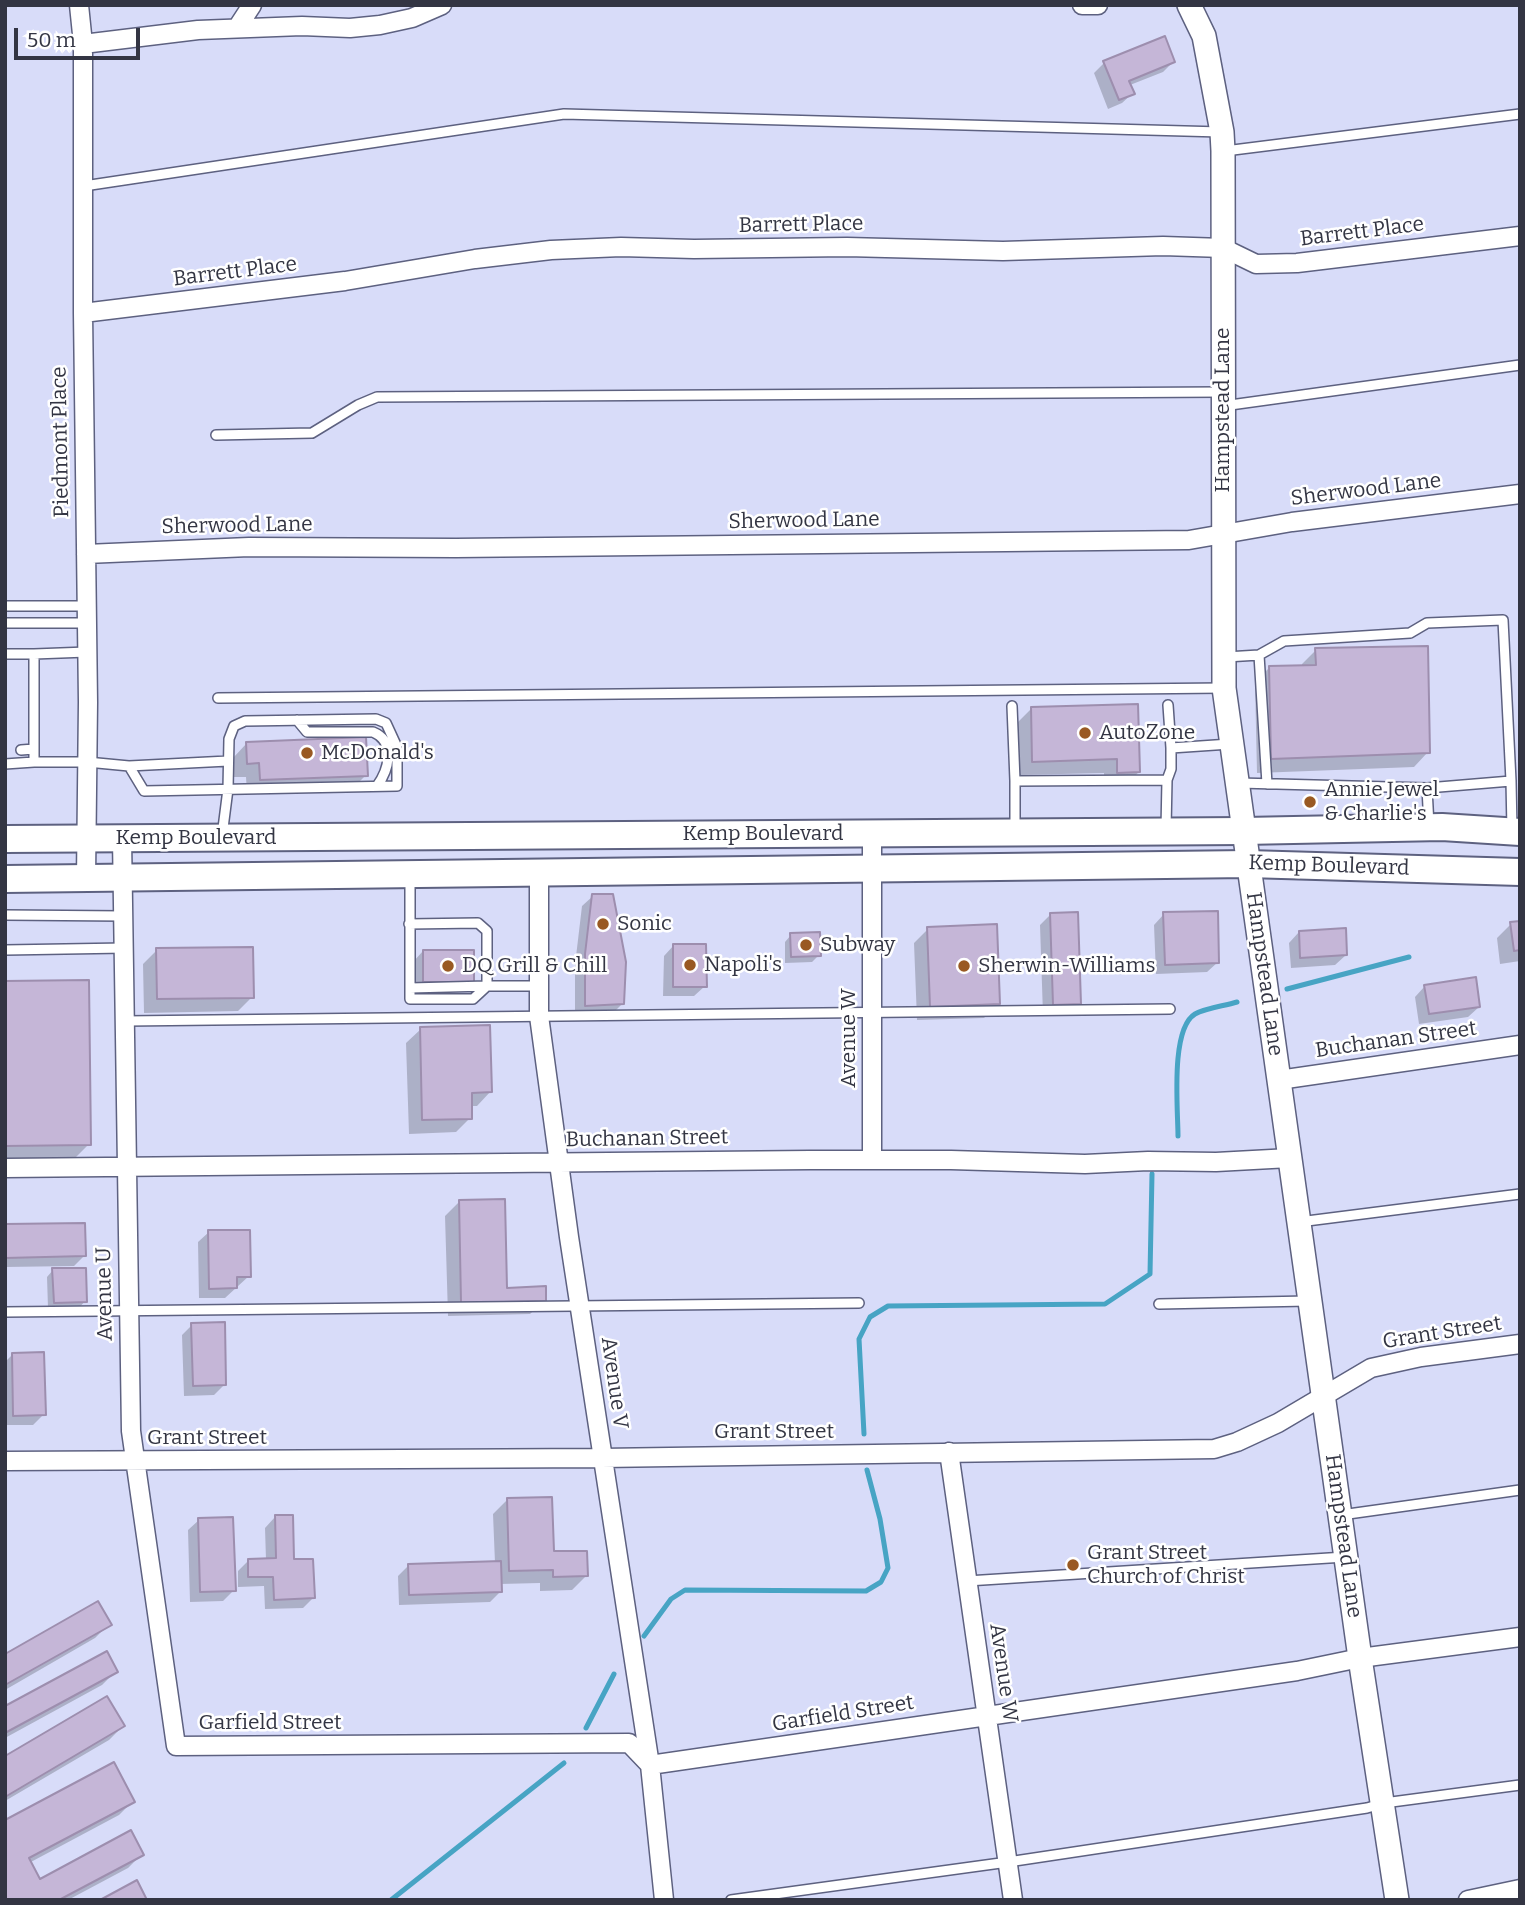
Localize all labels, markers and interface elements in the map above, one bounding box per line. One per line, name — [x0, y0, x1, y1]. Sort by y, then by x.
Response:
scale bar — [18, 14, 144, 58]
text: 50 m — [27, 27, 76, 53]
street label: Barrett Place — [738, 211, 864, 239]
street label: Barrett Place — [1299, 212, 1425, 252]
street label: Barrett Place — [172, 252, 298, 292]
street label: Hampstead Lane — [1210, 328, 1236, 492]
street label: Piedmont Place — [47, 366, 75, 518]
street label: Sherwood Lane — [1289, 468, 1443, 512]
street label: Sherwood Lane — [728, 507, 880, 535]
street label: Sherwood Lane — [161, 512, 313, 540]
place label: AutoZone — [1099, 720, 1195, 746]
marker: AutoZone — [1077, 725, 1093, 741]
place label: McDonald's — [321, 740, 434, 766]
marker: McDonald's — [299, 745, 315, 761]
place label: Annie Jewel & Charlie's — [1324, 777, 1439, 827]
marker: Annie Jewel & Charlie's — [1302, 794, 1318, 810]
street label: Kemp Boulevard — [682, 821, 844, 847]
street label: Kemp Boulevard — [115, 825, 277, 851]
street label: Kemp Boulevard — [1248, 851, 1410, 881]
street label: Hampstead Lane — [1240, 891, 1288, 1057]
place label: Sonic — [617, 911, 672, 937]
marker: Sonic — [595, 916, 611, 932]
place label: Subway — [820, 932, 895, 958]
marker: Subway — [798, 937, 814, 953]
place label: Napoli's — [704, 952, 782, 978]
place label: DQ Grill & Chill — [462, 953, 607, 979]
place label: Sherwin-Williams — [978, 953, 1156, 979]
marker: Napoli's — [682, 957, 698, 973]
marker: DQ Grill & Chill — [440, 958, 456, 974]
marker: Sherwin-Williams — [956, 958, 972, 974]
street label: Avenue W — [836, 988, 862, 1088]
street label: Buchanan Street — [1314, 1016, 1478, 1064]
street label: Buchanan Street — [565, 1125, 729, 1153]
street label: Avenue U — [92, 1247, 118, 1341]
street label: Grant Street — [1381, 1311, 1503, 1355]
street label: Avenue V — [595, 1335, 633, 1431]
street label: Grant Street — [714, 1419, 834, 1445]
street label: Grant Street — [147, 1425, 267, 1451]
street label: Hampstead Lane — [1319, 1453, 1367, 1619]
place label: Grant Street Church of Christ — [1087, 1540, 1245, 1590]
marker: Grant Street Church of Christ — [1065, 1557, 1081, 1573]
street label: Avenue W — [984, 1622, 1022, 1724]
street label: Garfield Street — [770, 1690, 916, 1738]
street label: Garfield Street — [199, 1710, 341, 1736]

